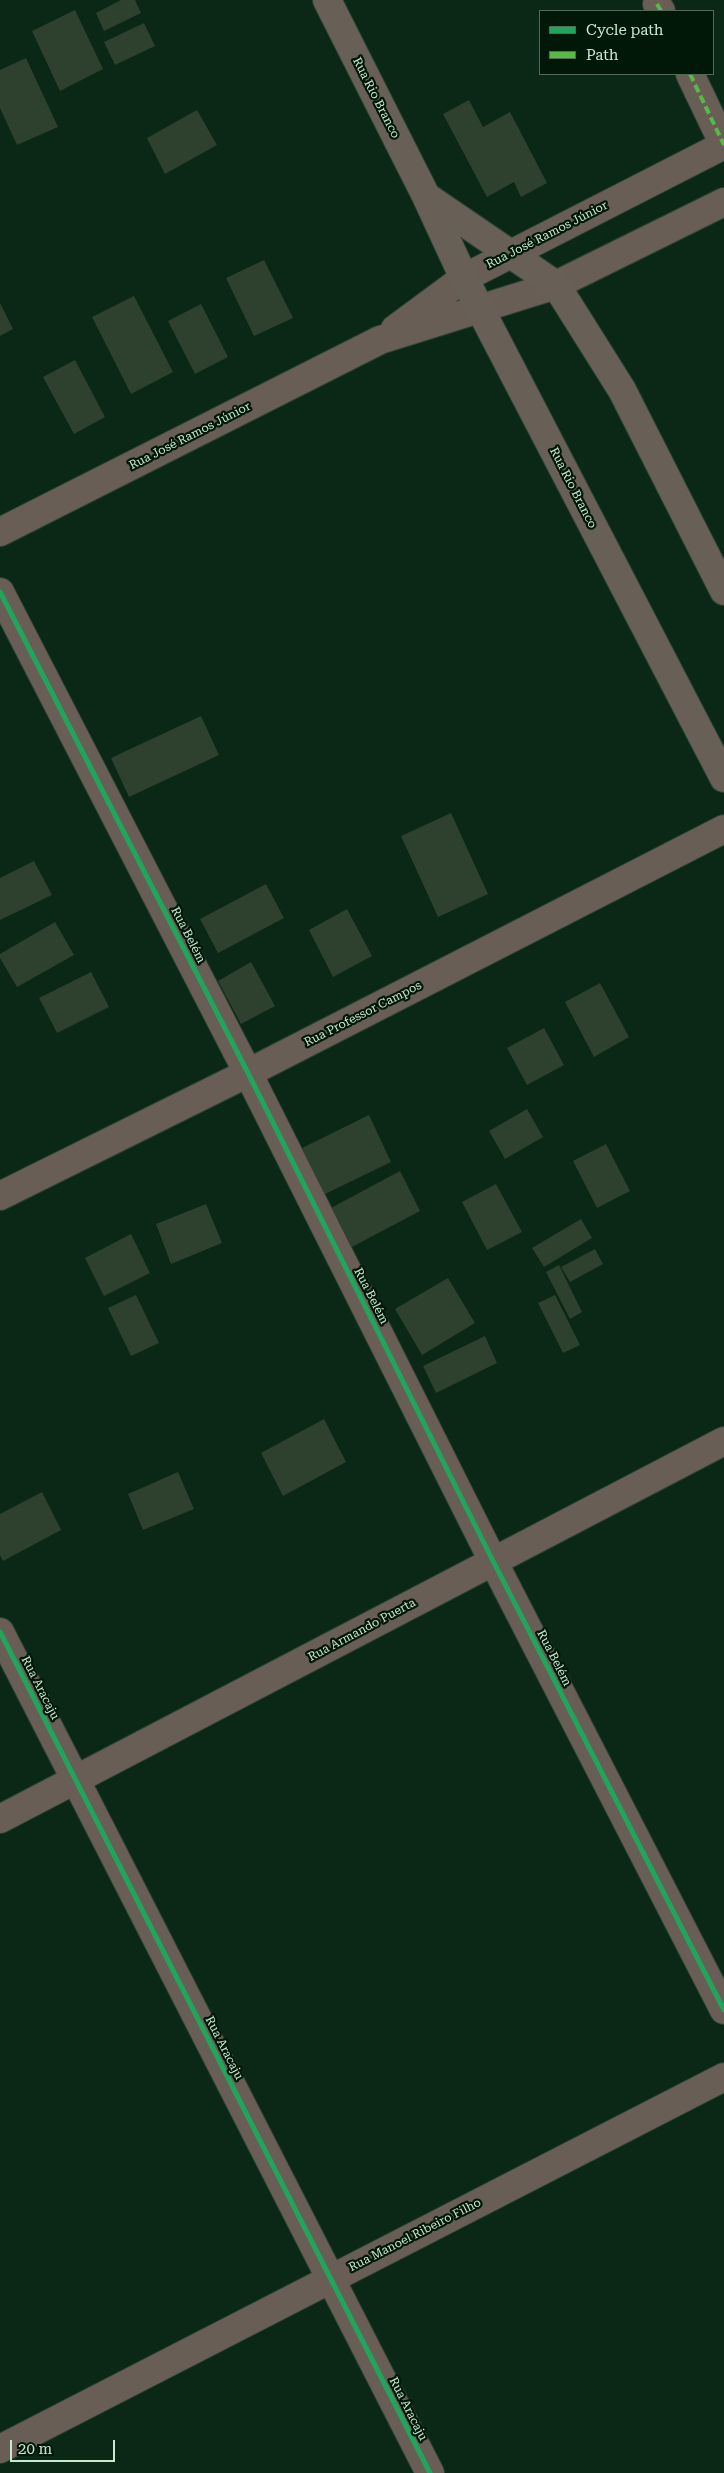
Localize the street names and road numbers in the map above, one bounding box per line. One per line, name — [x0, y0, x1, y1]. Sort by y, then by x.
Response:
street label: Rua Rio Branco — [349, 55, 403, 141]
street label: Rua José Ramos Júnior — [484, 198, 610, 272]
street label: Rua José Ramos Júnior — [127, 399, 253, 473]
street label: Rua Rio Branco — [546, 445, 600, 531]
street label: Rua Belém — [168, 905, 208, 965]
street label: Rua Professor Campos — [302, 978, 424, 1050]
street label: Rua Belém — [351, 1266, 391, 1326]
street label: Rua Armando Puerta — [306, 1596, 418, 1664]
street label: Rua Belém — [534, 1628, 574, 1688]
street label: Rua Aracaju — [18, 1654, 62, 1722]
street label: Rua Aracaju — [202, 2014, 246, 2082]
street label: Rua Manoel Ribeiro Filho — [346, 2195, 484, 2275]
street label: Rua Aracaju — [386, 2375, 430, 2443]

